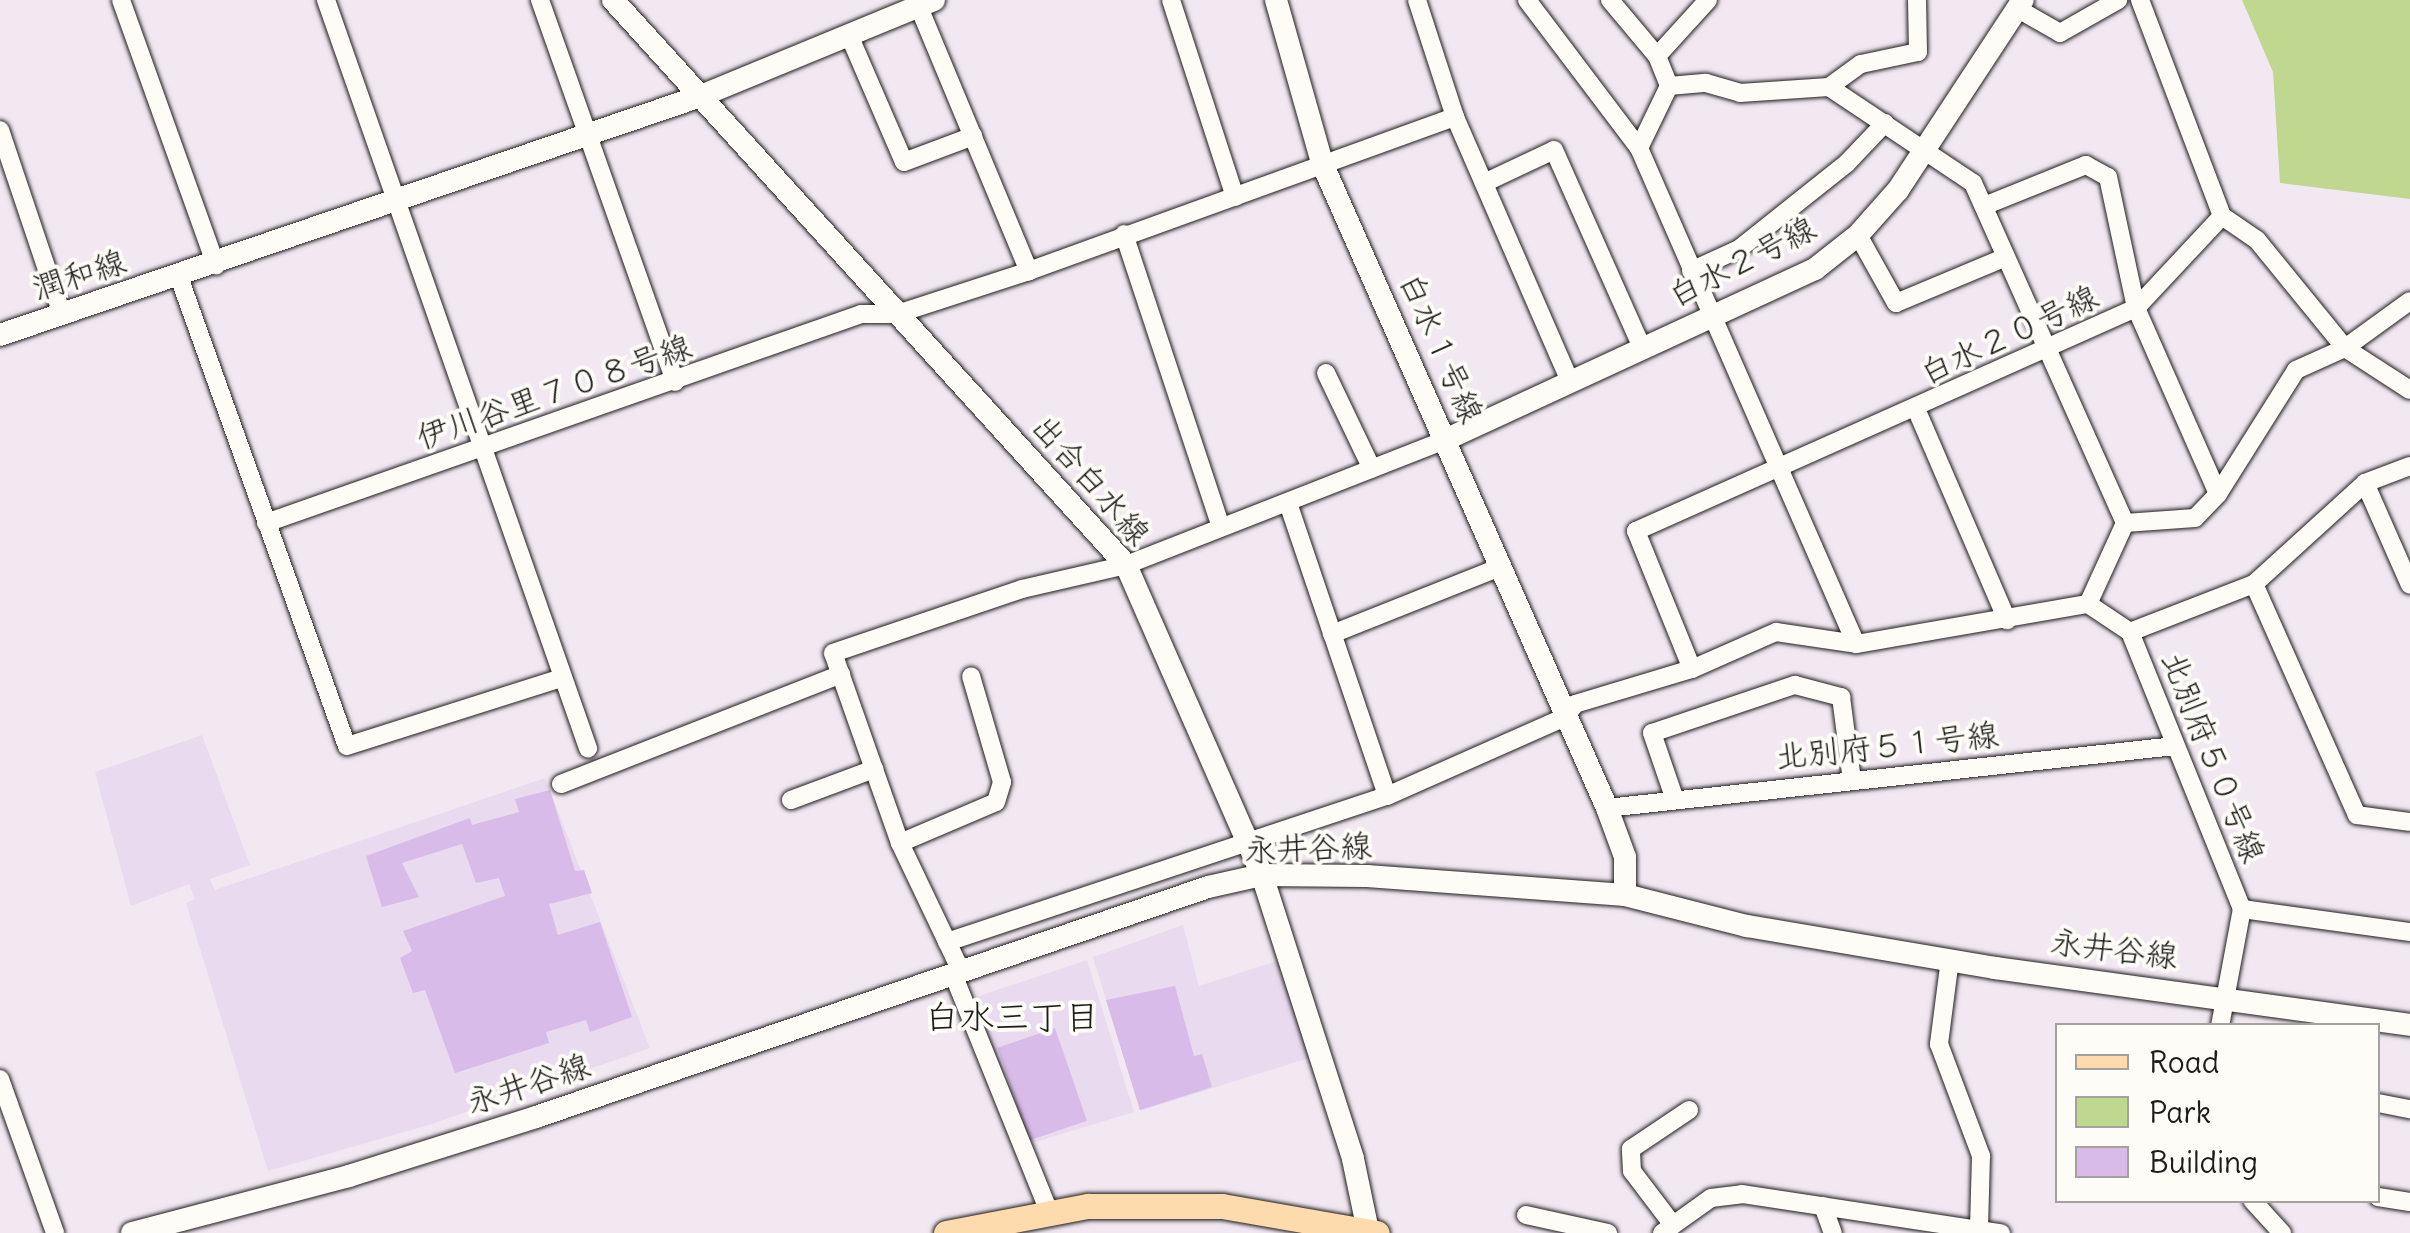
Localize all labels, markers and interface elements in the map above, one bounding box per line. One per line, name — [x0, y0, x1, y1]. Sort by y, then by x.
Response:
street label: 白水２号線 — [1662, 209, 1822, 315]
street label: 潤和線 — [27, 242, 131, 308]
street label: 白水１号線 — [1391, 267, 1491, 429]
street label: 白水２０号線 — [1914, 277, 2104, 393]
street label: 伊川谷里７０８号線 — [412, 327, 696, 457]
street label: 出合白水線 — [1024, 407, 1158, 553]
street label: 北別府５０号線 — [2153, 646, 2273, 868]
street label: 北別府５１号線 — [1774, 715, 2000, 777]
street label: 永井谷線 — [1243, 827, 1373, 869]
street label: 永井谷線 — [2048, 922, 2180, 976]
district label: 白水三丁目 — [925, 995, 1099, 1037]
legend — [2055, 1023, 2380, 1203]
text: Road — [2149, 1043, 2219, 1081]
street label: 永井谷線 — [461, 1046, 595, 1122]
text: Park — [2149, 1093, 2211, 1131]
text: Building — [2149, 1143, 2258, 1181]

